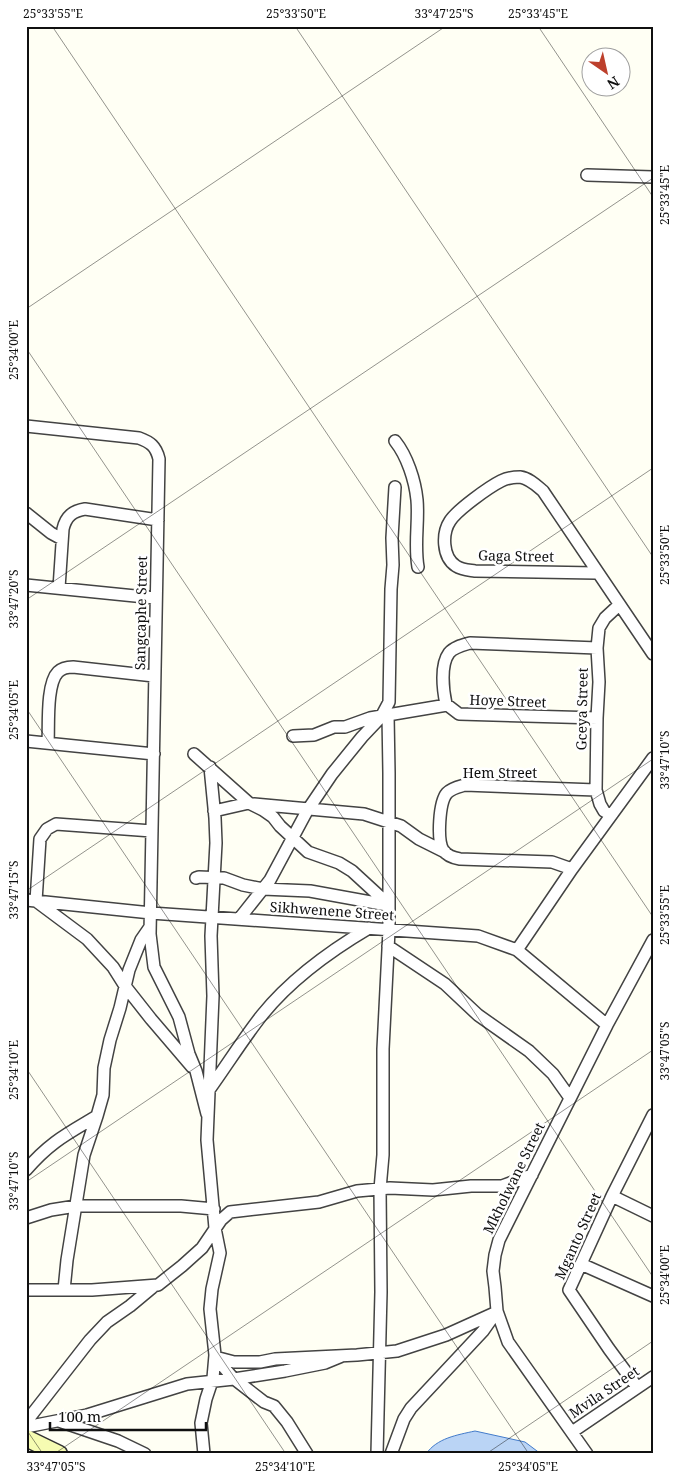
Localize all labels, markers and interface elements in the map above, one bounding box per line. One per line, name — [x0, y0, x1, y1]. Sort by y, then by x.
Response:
text: 25°33'55"E — [23, 5, 83, 22]
text: 25°33'50"E — [266, 5, 326, 22]
text: 33°47'25"S — [414, 5, 474, 22]
text: 25°33'45"E — [508, 5, 568, 22]
north arrow — [582, 48, 632, 98]
text: N — [604, 72, 623, 94]
text: 25°33'45"E — [656, 165, 673, 225]
text: 25°34'00"E — [5, 320, 22, 380]
text: 25°33'50"E — [656, 525, 673, 585]
street label: Gaga Street — [478, 545, 554, 566]
street label: Sangcaphe Street — [130, 556, 151, 670]
text: 33°47'20"S — [5, 569, 22, 629]
street label: Gceya Street — [571, 667, 592, 751]
text: 25°34'05"E — [5, 680, 22, 740]
street label: Hoye Street — [469, 690, 547, 711]
text: 33°47'10"S — [656, 730, 673, 790]
street label: Hem Street — [463, 763, 537, 782]
text: 33°47'15"S — [5, 860, 22, 920]
text: 25°33'55"E — [656, 885, 673, 945]
street label: Sikhwenene Street — [269, 897, 395, 924]
text: 33°47'05"S — [656, 1021, 673, 1081]
text: 25°34'10"E — [5, 1040, 22, 1100]
street label: Mkholwane Street — [478, 1119, 549, 1237]
text: 33°47'10"S — [5, 1151, 22, 1211]
street label: Mganto Street — [550, 1189, 605, 1282]
text: 25°34'00"E — [656, 1245, 673, 1305]
street label: Mvila Street — [565, 1361, 643, 1422]
scale bar — [50, 1400, 206, 1432]
text: 100 m — [58, 1406, 101, 1426]
text: 33°47'05"S — [26, 1458, 86, 1475]
text: 25°34'10"E — [255, 1458, 315, 1475]
text: 25°34'05"E — [498, 1458, 558, 1475]

